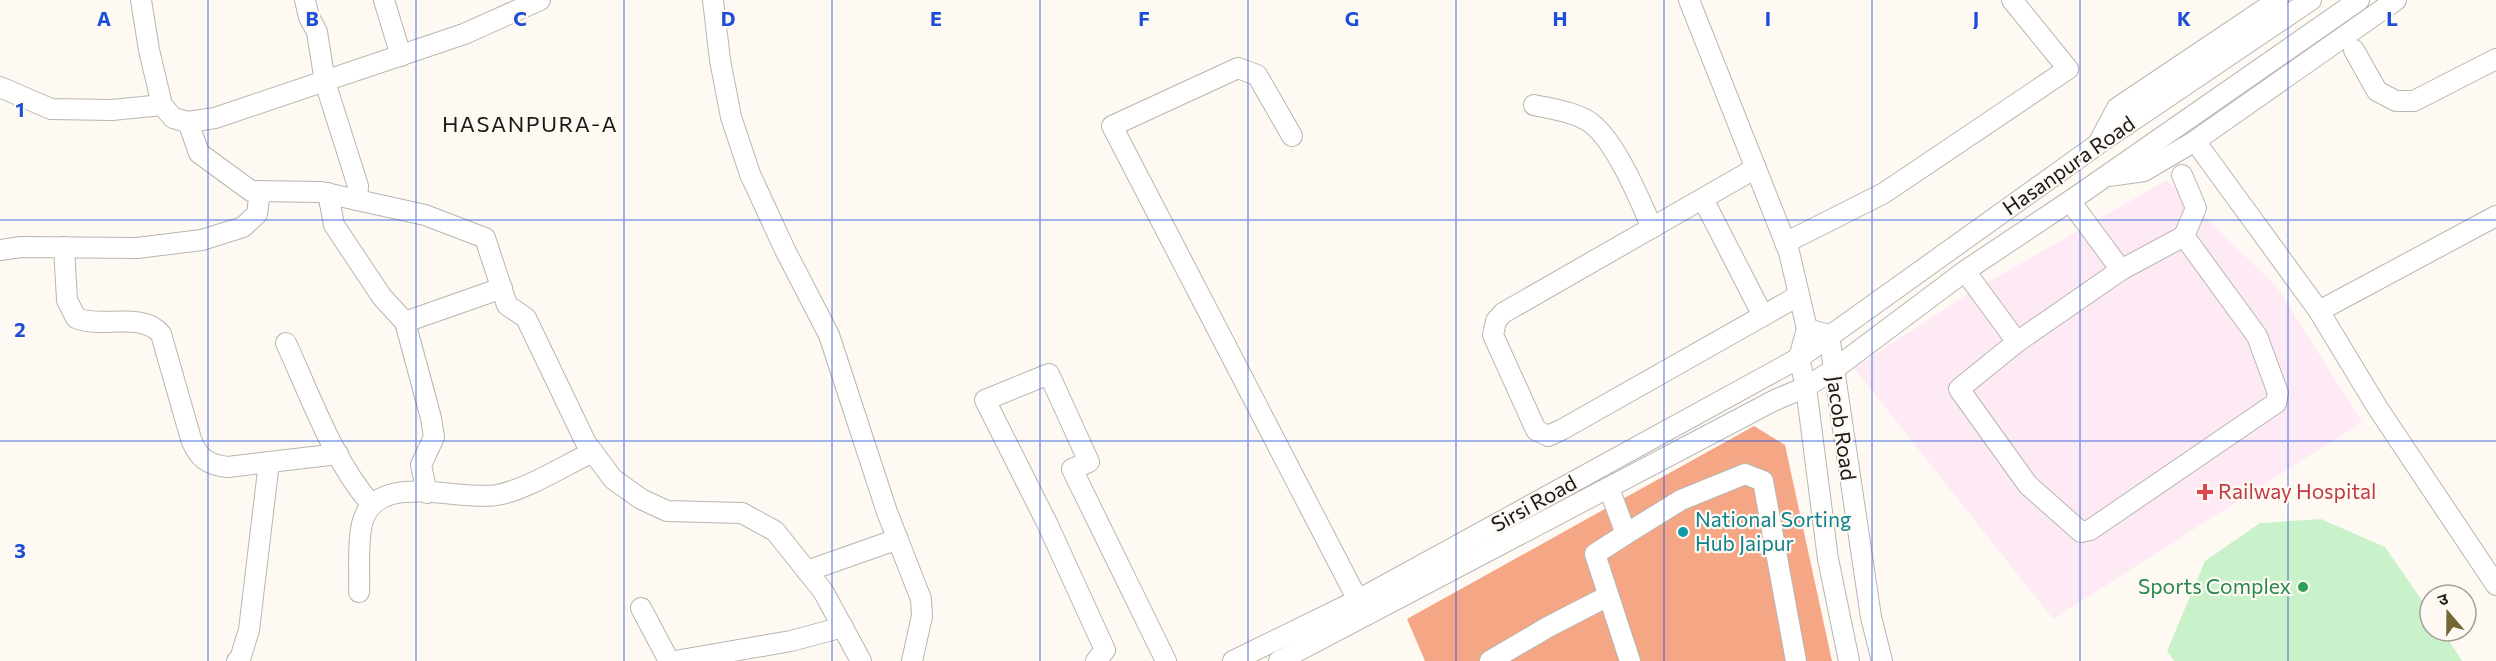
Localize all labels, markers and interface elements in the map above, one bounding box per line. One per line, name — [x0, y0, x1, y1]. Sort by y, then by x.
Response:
text: A — [97, 6, 111, 30]
text: B — [305, 6, 319, 30]
text: C — [513, 6, 527, 30]
text: D — [721, 6, 735, 30]
text: E — [930, 6, 942, 30]
text: F — [1138, 6, 1150, 30]
text: G — [1345, 6, 1359, 30]
text: H — [1553, 6, 1568, 30]
text: I — [1765, 6, 1771, 30]
text: J — [1973, 6, 1979, 30]
text: K — [2177, 6, 2191, 30]
text: L — [2386, 6, 2398, 30]
text: 1 — [15, 97, 25, 121]
district label: HASANPURA-A — [442, 110, 618, 137]
street label: Hasanpura Road — [1997, 110, 2139, 220]
text: 2 — [14, 317, 26, 341]
street label: Jacob Road — [1823, 374, 1862, 482]
street label: Sirsi Road — [1486, 469, 1580, 536]
place label: Railway Hospital — [2218, 478, 2376, 503]
marker: Railway Hospital — [2196, 483, 2214, 501]
place label: National Sorting Hub Jaipur — [1695, 506, 1851, 555]
marker: National Sorting Hub Jaipur — [1676, 525, 1690, 539]
text: 3 — [14, 538, 26, 562]
place label: Sports Complex — [2138, 573, 2291, 598]
marker: Sports Complex — [2296, 580, 2310, 594]
north arrow — [2418, 583, 2478, 643]
text: उ — [2435, 588, 2451, 609]

